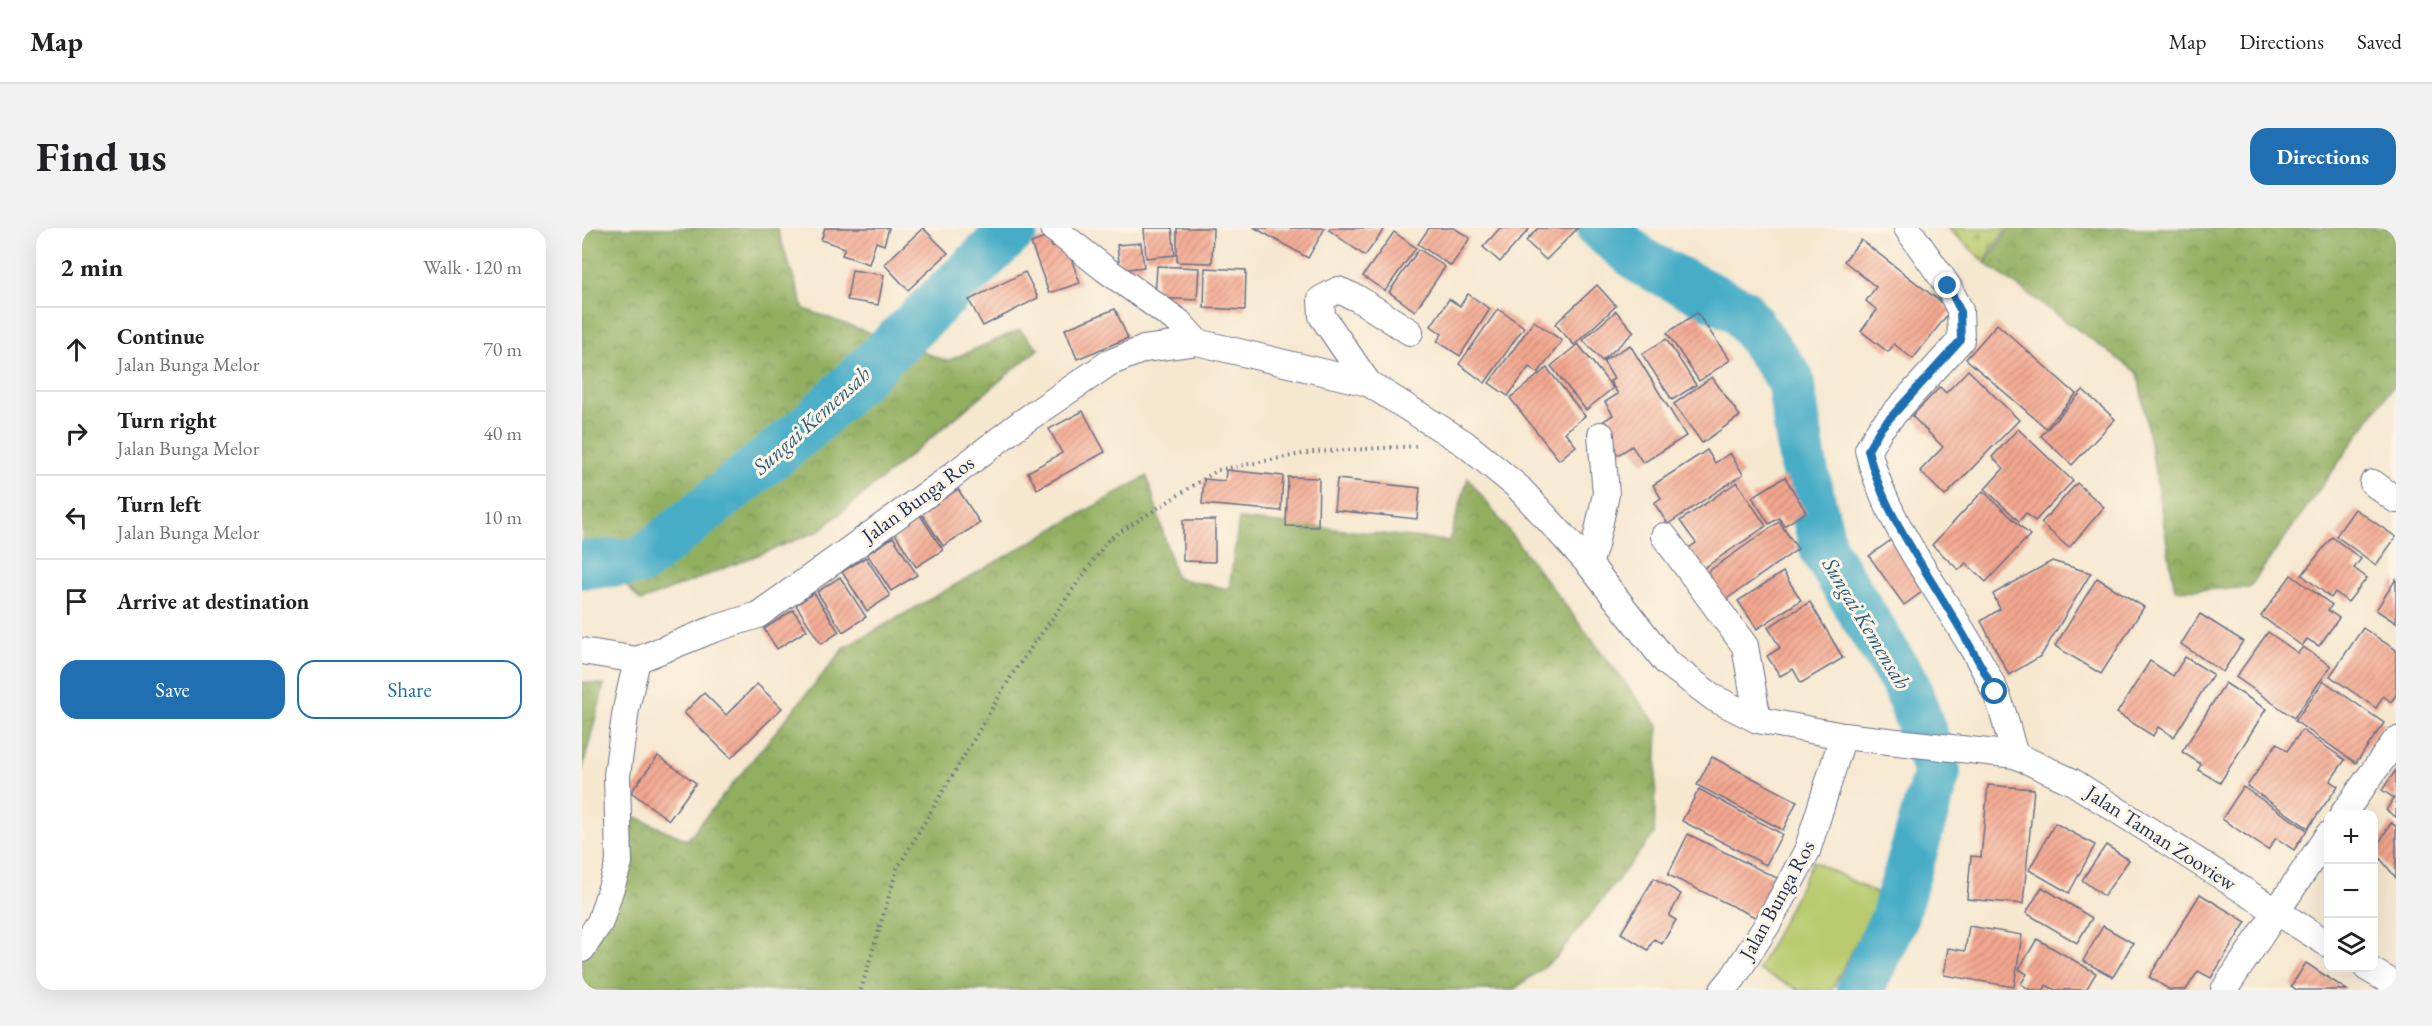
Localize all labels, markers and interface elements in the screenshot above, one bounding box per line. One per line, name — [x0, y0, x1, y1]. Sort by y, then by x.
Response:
text: Map — [30, 23, 83, 59]
text: Map — [2169, 28, 2206, 55]
text: Directions — [2239, 28, 2324, 55]
text: Saved — [2357, 28, 2402, 55]
button: Directions — [2250, 128, 2396, 185]
text: Find us — [36, 129, 167, 184]
text: 2 min — [60, 250, 123, 284]
text: Walk · 120 m — [423, 254, 522, 280]
route end — [1934, 272, 1960, 298]
text: Continue — [117, 322, 204, 351]
icon: ahead — [60, 333, 93, 366]
text: 70 m — [483, 336, 522, 362]
text: Jalan Bunga Melor — [117, 351, 259, 377]
water label: Sungai Kemensah — [745, 360, 877, 482]
text: Turn right — [117, 406, 216, 435]
icon: right — [60, 417, 93, 450]
text: 40 m — [483, 420, 522, 446]
text: Jalan Bunga Melor — [117, 435, 259, 461]
street label: Jalan Bunga Ros — [855, 449, 979, 550]
text: Turn left — [117, 490, 201, 519]
icon: left — [60, 501, 93, 534]
text: 10 m — [483, 504, 522, 530]
text: Jalan Bunga Melor — [117, 519, 259, 545]
water label: Sungai Kemensah — [1815, 551, 1918, 695]
icon: arrive — [60, 585, 93, 618]
text: Arrive at destination — [117, 587, 309, 616]
button: Save — [60, 660, 285, 719]
button: Share — [297, 660, 522, 719]
route start — [1981, 678, 2007, 704]
street label: Jalan Taman Zooview — [2079, 778, 2242, 897]
map controls — [2324, 810, 2378, 972]
button: + — [2324, 810, 2378, 864]
street label: Jalan Bunga Ros — [1732, 835, 1821, 966]
button: − — [2324, 864, 2378, 918]
button: layers — [2324, 918, 2378, 972]

